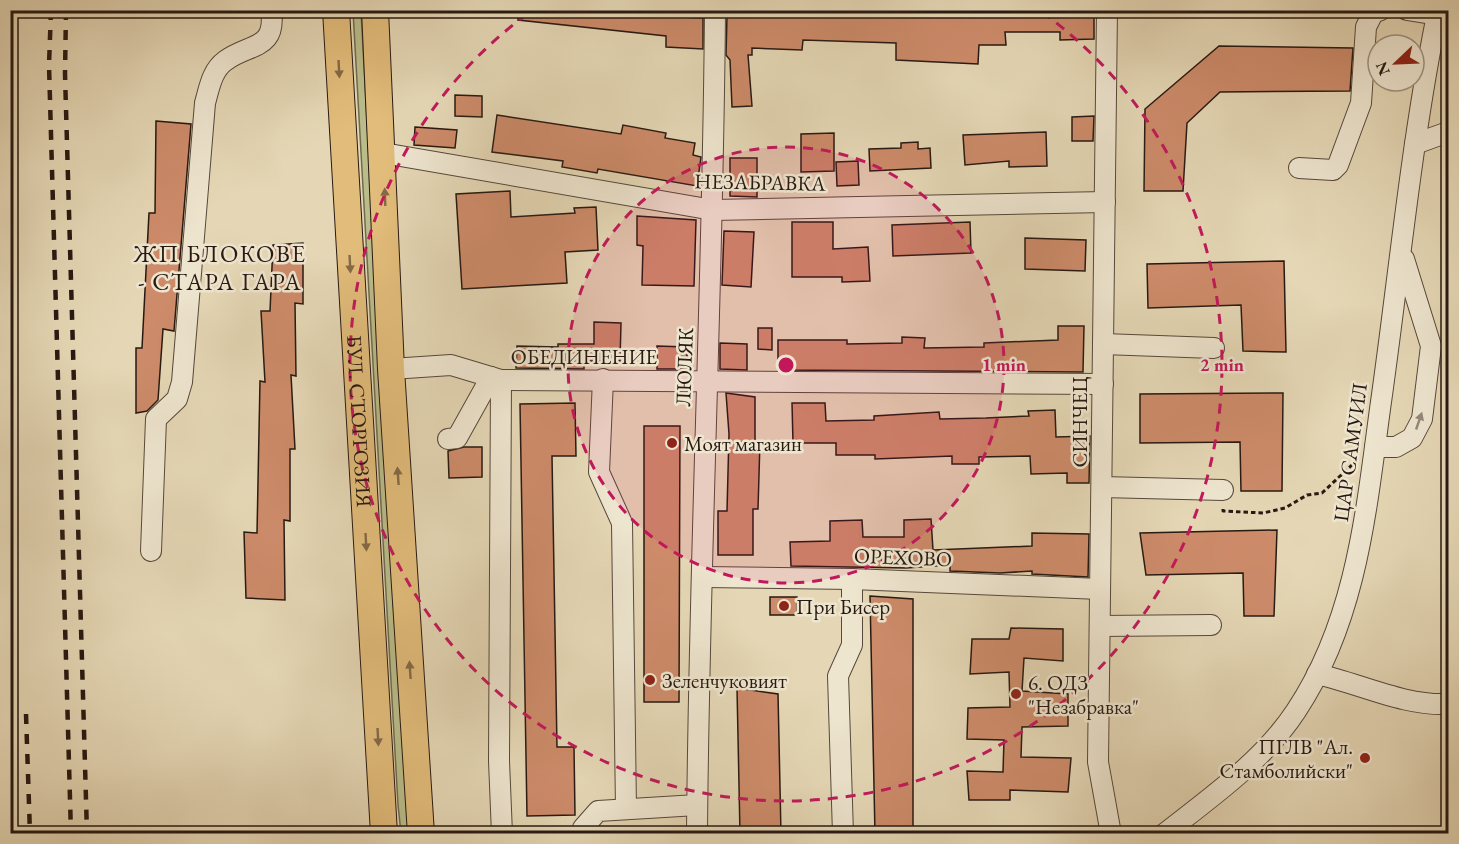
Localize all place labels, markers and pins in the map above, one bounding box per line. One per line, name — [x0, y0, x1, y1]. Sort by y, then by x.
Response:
centre of rings — [776, 355, 796, 375]
place label: Моят магазин — [684, 430, 802, 457]
marker: Моят магазин — [665, 436, 679, 450]
place label: При Бисер — [796, 593, 890, 620]
marker: При Бисер — [777, 599, 791, 613]
place label: Зеленчуковият — [662, 667, 787, 694]
place label: 6. ОДЗ "Незабравка" — [1028, 669, 1139, 720]
marker: Зеленчуковият — [643, 673, 657, 687]
marker: 6. ОДЗ "Незабравка" — [1009, 687, 1023, 701]
place label: ПГЛВ "Ал. Стамболийски" — [1220, 733, 1353, 784]
marker: ПГЛВ "Ал. Стамболийски" — [1358, 751, 1372, 765]

